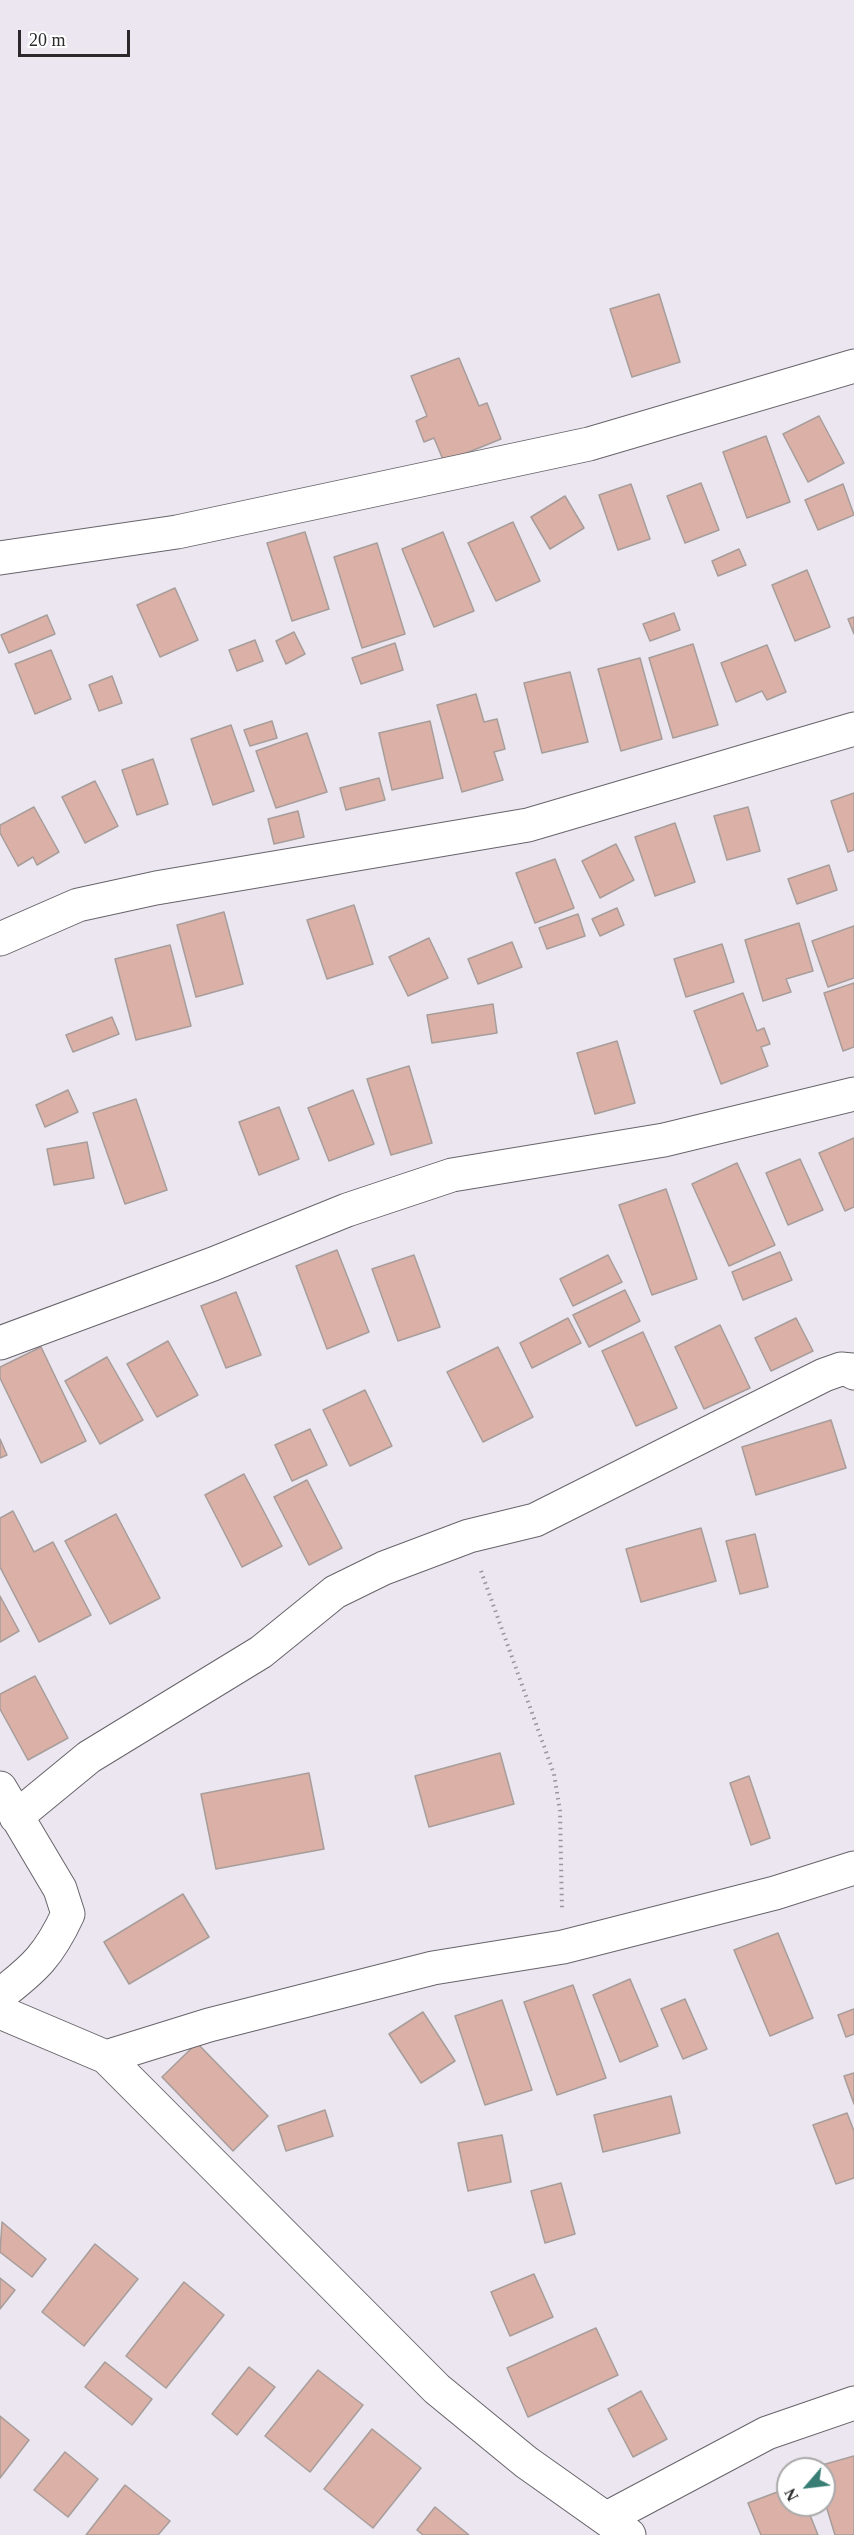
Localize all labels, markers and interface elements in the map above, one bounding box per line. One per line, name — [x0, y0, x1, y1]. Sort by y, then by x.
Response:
scale bar — [21, 18, 134, 56]
text: 20 m — [29, 30, 66, 50]
north arrow — [776, 2457, 836, 2517]
text: N — [781, 2486, 802, 2504]

